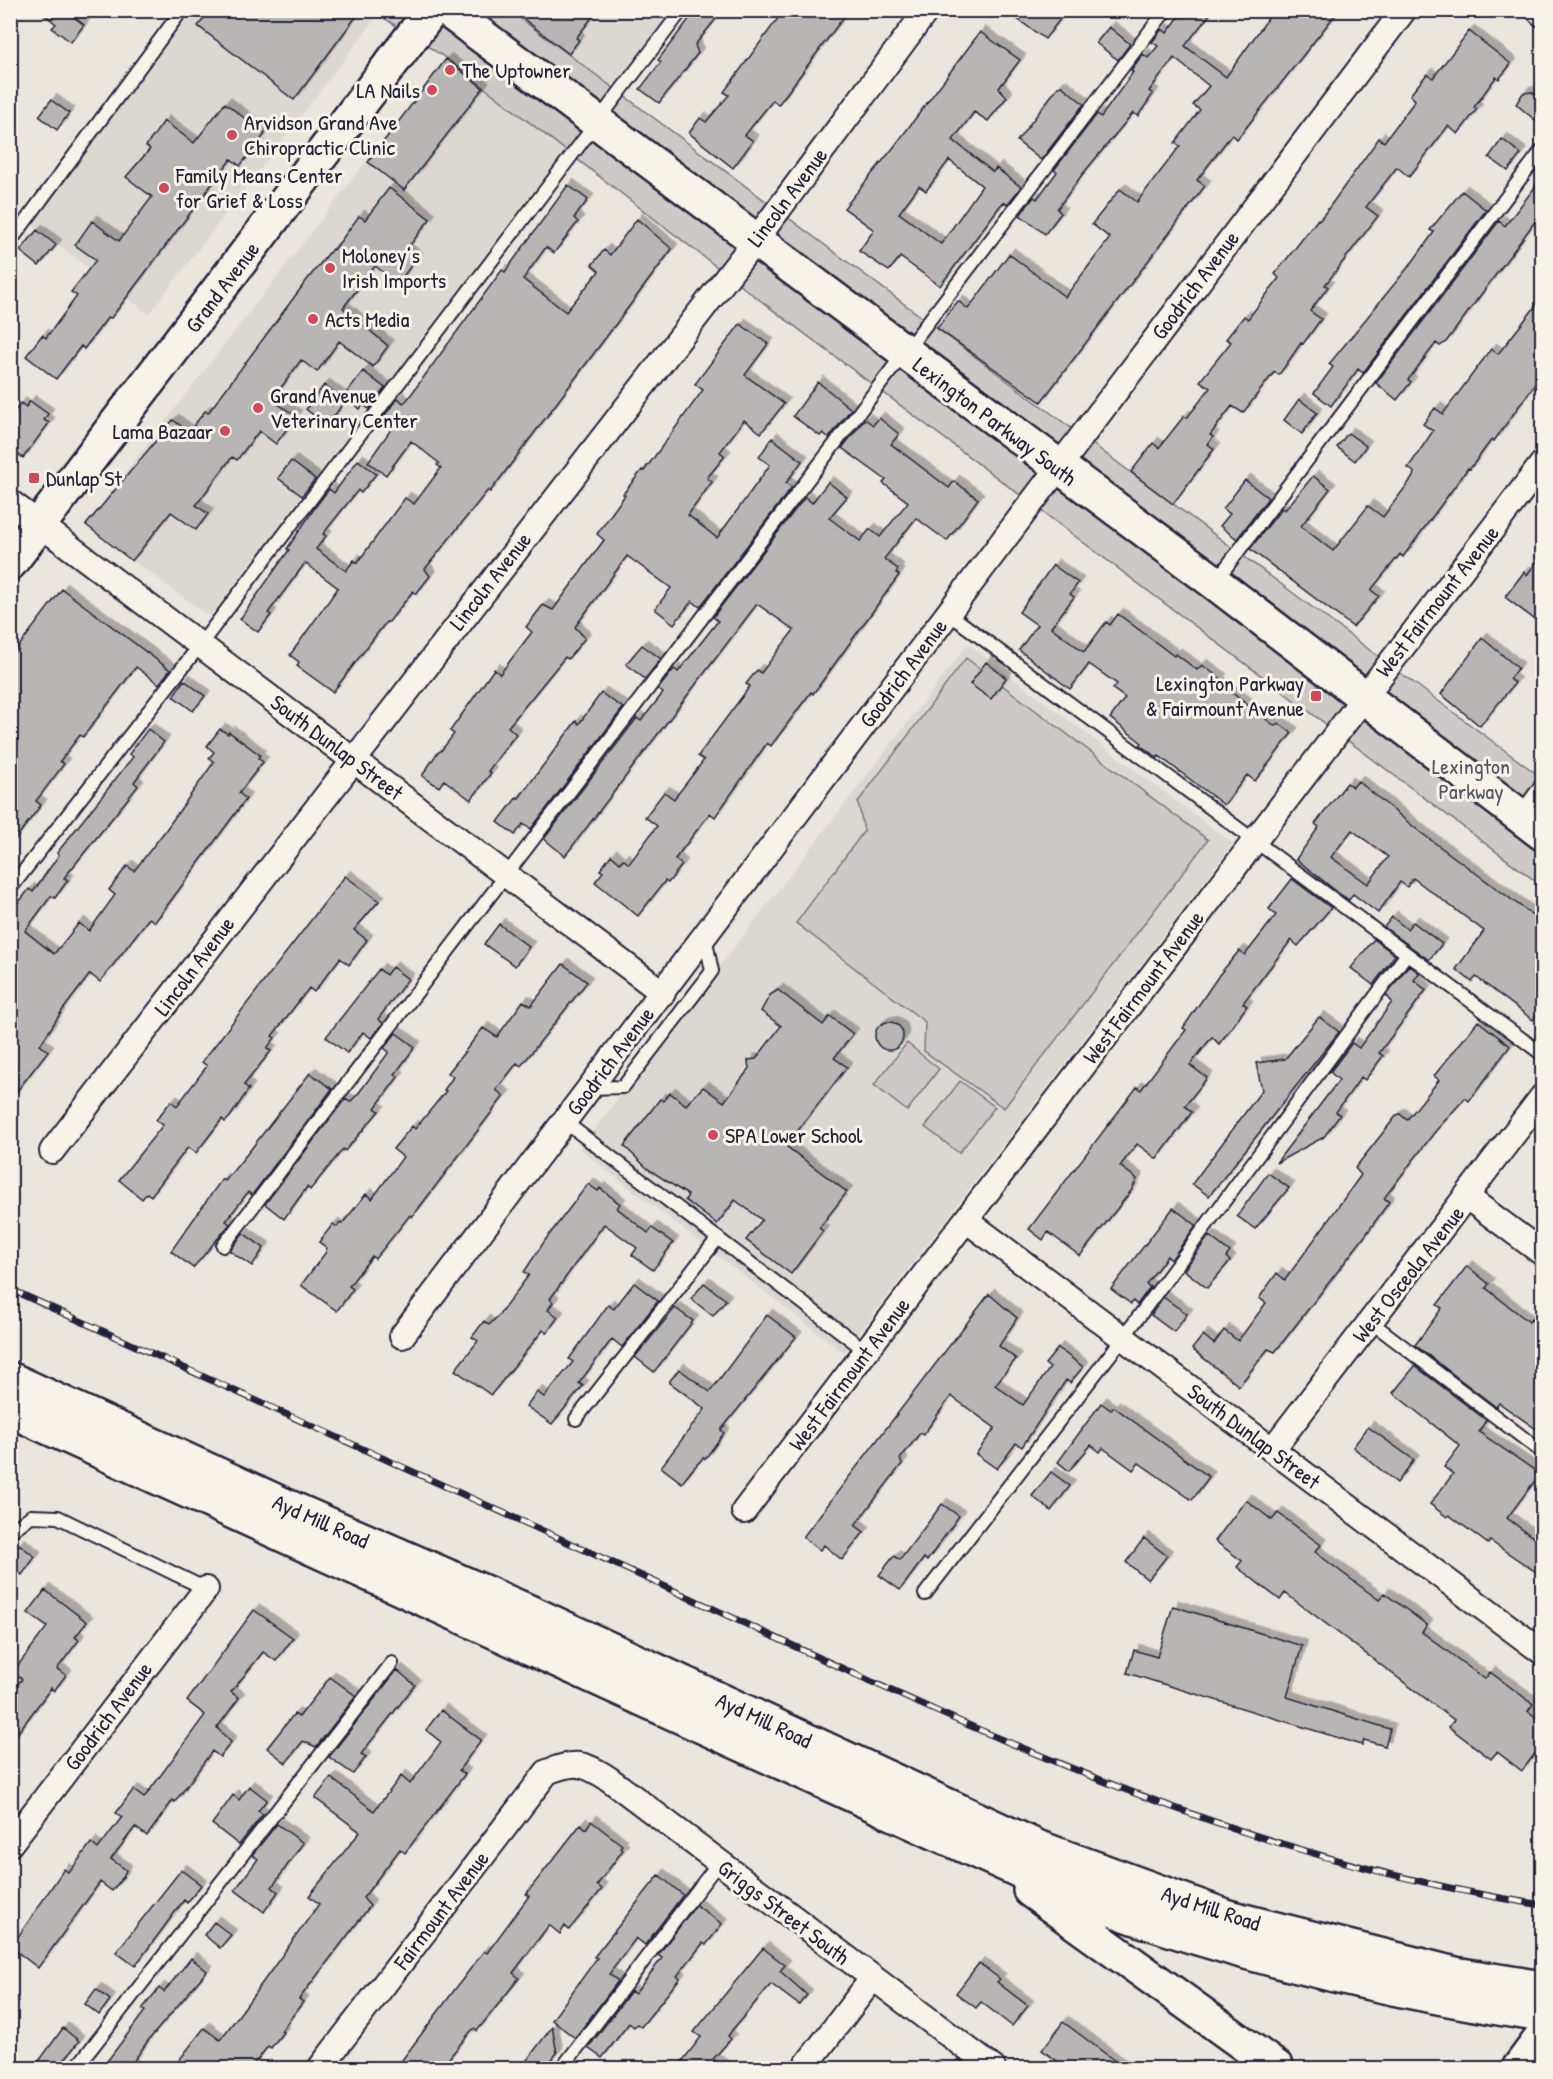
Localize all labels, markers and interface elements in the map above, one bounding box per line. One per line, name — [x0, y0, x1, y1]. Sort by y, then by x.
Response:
place label: The Uptowner — [462, 55, 571, 85]
marker: The Uptowner — [443, 63, 457, 77]
place label: LA Nails — [356, 75, 420, 105]
marker: LA Nails — [425, 83, 439, 97]
place label: Arvidson Grand Ave Chiropractic Clinic — [244, 107, 398, 162]
marker: Arvidson Grand Ave Chiropractic Clinic — [225, 128, 239, 142]
street label: Lincoln Avenue — [740, 141, 834, 253]
place label: Family Means Center for Grief & Loss — [175, 160, 343, 215]
marker: Family Means Center for Grief & Loss — [157, 181, 171, 195]
street label: Goodrich Avenue — [1144, 224, 1246, 346]
street label: Grand Avenue — [178, 235, 266, 339]
place label: Moloney’s Irish Imports — [342, 240, 446, 295]
marker: Moloney’s Irish Imports — [323, 261, 337, 275]
place label: Acts Media — [325, 304, 410, 334]
marker: Acts Media — [306, 312, 320, 326]
street label: Lexington Parkway South — [907, 350, 1083, 492]
place label: Grand Avenue Veterinary Center — [270, 380, 418, 435]
marker: Grand Avenue Veterinary Center — [251, 401, 265, 415]
place label: Lama Bazaar — [113, 416, 214, 446]
marker: Lama Bazaar — [218, 424, 232, 438]
place label: Dunlap St — [46, 463, 122, 493]
marker: Dunlap St — [27, 471, 41, 485]
street label: West Fairmount Avenue — [1368, 519, 1506, 683]
street label: Lincoln Avenue — [442, 525, 538, 636]
street label: Goodrich Avenue — [852, 612, 954, 734]
place label: Lexington Parkway & Fairmount Avenue — [1146, 668, 1304, 723]
street label: South Dunlap Street — [264, 687, 410, 807]
marker: Lexington Parkway & Fairmount Avenue — [1309, 689, 1323, 703]
park label: Lexington Parkway — [1432, 751, 1510, 806]
street label: West Fairmount Avenue — [1075, 904, 1211, 1070]
street label: Lincoln Avenue — [147, 910, 241, 1022]
street label: Goodrich Avenue — [559, 1000, 661, 1122]
place label: SPA Lower School — [725, 1120, 863, 1150]
marker: SPA Lower School — [706, 1128, 720, 1142]
street label: West Osceola Avenue — [1345, 1199, 1471, 1348]
street label: West Fairmount Avenue — [781, 1291, 917, 1457]
street label: South Dunlap Street — [1181, 1376, 1327, 1496]
street label: Ayd Mill Road — [268, 1486, 374, 1556]
street label: Goodrich Avenue — [57, 1655, 159, 1777]
street label: Ayd Mill Road — [711, 1685, 817, 1755]
street label: Fairmount Avenue — [386, 1844, 496, 1976]
street label: Griggs Street South — [712, 1853, 856, 1971]
street label: Ayd Mill Road — [1158, 1878, 1265, 1938]

